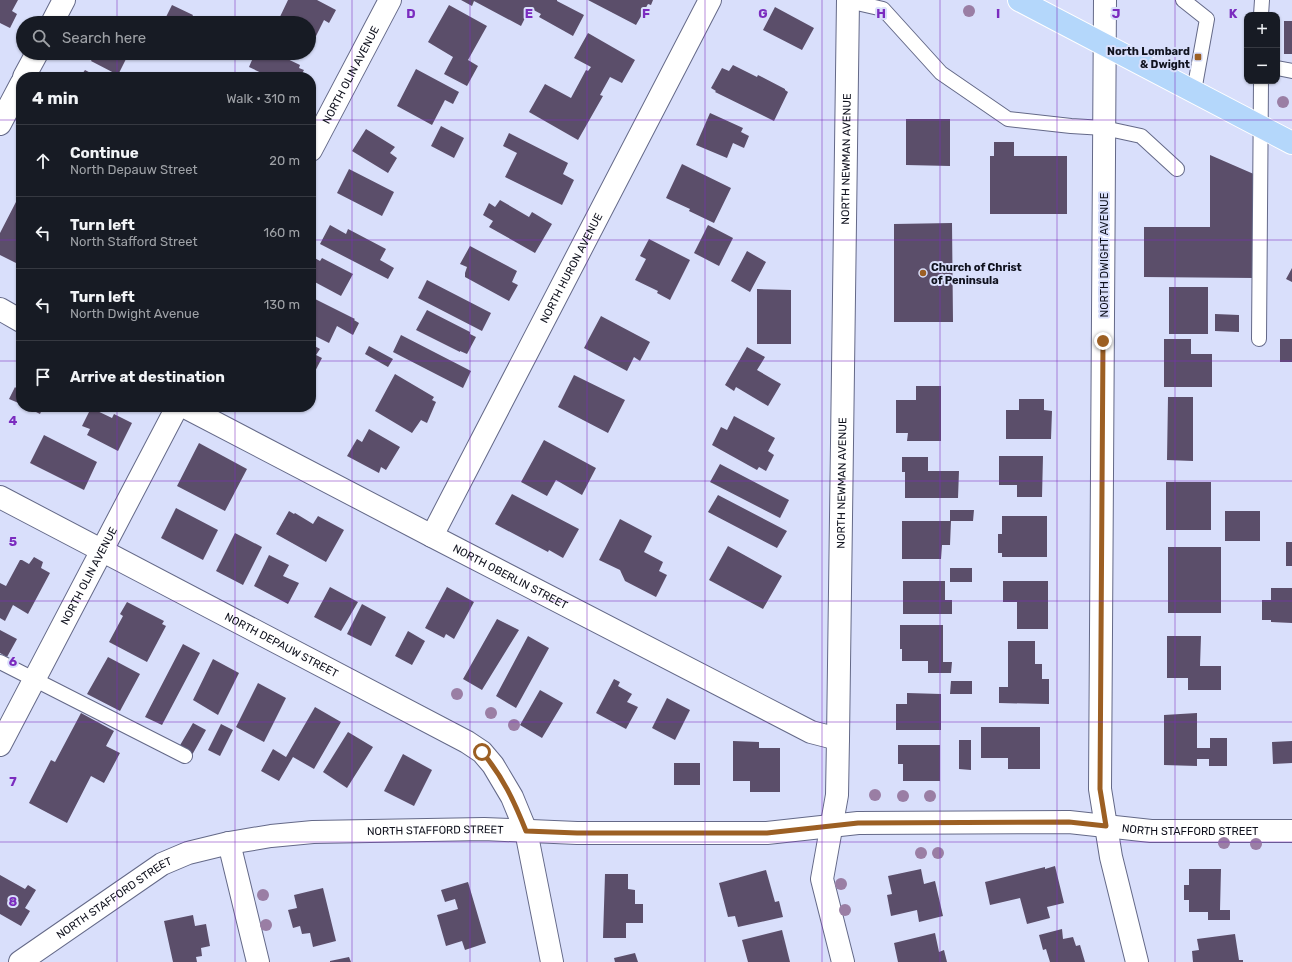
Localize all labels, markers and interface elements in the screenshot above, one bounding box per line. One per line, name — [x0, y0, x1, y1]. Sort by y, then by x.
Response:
text: D — [406, 6, 416, 21]
text: E — [525, 6, 533, 21]
text: F — [642, 6, 650, 21]
text: G — [758, 6, 768, 21]
text: H — [876, 6, 886, 21]
text: I — [996, 6, 1000, 21]
text: J — [1112, 6, 1120, 21]
text: K — [1229, 6, 1238, 21]
map controls — [1244, 12, 1280, 84]
button: + — [1244, 12, 1280, 48]
search box — [16, 16, 316, 60]
street label: NORTH OLIN AVENUE — [320, 23, 382, 126]
icon: search — [30, 27, 52, 49]
text: Search here — [62, 29, 146, 47]
place label: North Lombard & Dwight — [1107, 45, 1190, 71]
button: − — [1244, 48, 1280, 84]
marker: North Lombard & Dwight — [1193, 52, 1203, 62]
text: 4 min — [32, 88, 79, 108]
text: Walk · 310 m — [226, 91, 300, 106]
street label: NORTH NEWMAN AVENUE — [838, 93, 853, 225]
text: Continue — [70, 144, 139, 162]
icon: ahead — [32, 150, 54, 172]
text: 20 m — [269, 153, 300, 168]
text: North Depauw Street — [70, 162, 198, 177]
street label: NORTH DWIGHT AVENUE — [1098, 192, 1111, 318]
street label: NORTH HURON AVENUE — [537, 210, 605, 325]
text: Turn left — [70, 216, 135, 234]
icon: left — [32, 222, 54, 244]
text: 160 m — [264, 225, 300, 240]
text: North Stafford Street — [70, 234, 198, 249]
place label: Church of Christ of Peninsula — [931, 261, 1022, 287]
marker: Church of Christ of Peninsula — [918, 268, 928, 278]
text: Turn left — [70, 288, 135, 306]
icon: left — [32, 294, 54, 316]
text: 130 m — [264, 297, 300, 312]
text: North Dwight Avenue — [70, 306, 199, 321]
route end — [1094, 332, 1112, 350]
icon: arrive — [32, 366, 54, 388]
text: Arrive at destination — [70, 368, 225, 386]
text: 4 — [9, 413, 18, 428]
street label: NORTH NEWMAN AVENUE — [834, 417, 849, 549]
street label: NORTH OLIN AVENUE — [58, 524, 120, 627]
text: 5 — [9, 534, 17, 549]
street label: NORTH OBERLIN STREET — [451, 542, 571, 612]
street label: NORTH DEPAUW STREET — [223, 610, 341, 680]
text: 6 — [9, 654, 18, 669]
route start — [473, 743, 491, 761]
text: 7 — [9, 774, 17, 789]
street label: NORTH STAFFORD STREET — [1121, 821, 1259, 838]
street label: NORTH STAFFORD STREET — [367, 823, 504, 838]
street label: NORTH STAFFORD STREET — [54, 854, 174, 941]
text: 8 — [9, 894, 18, 909]

